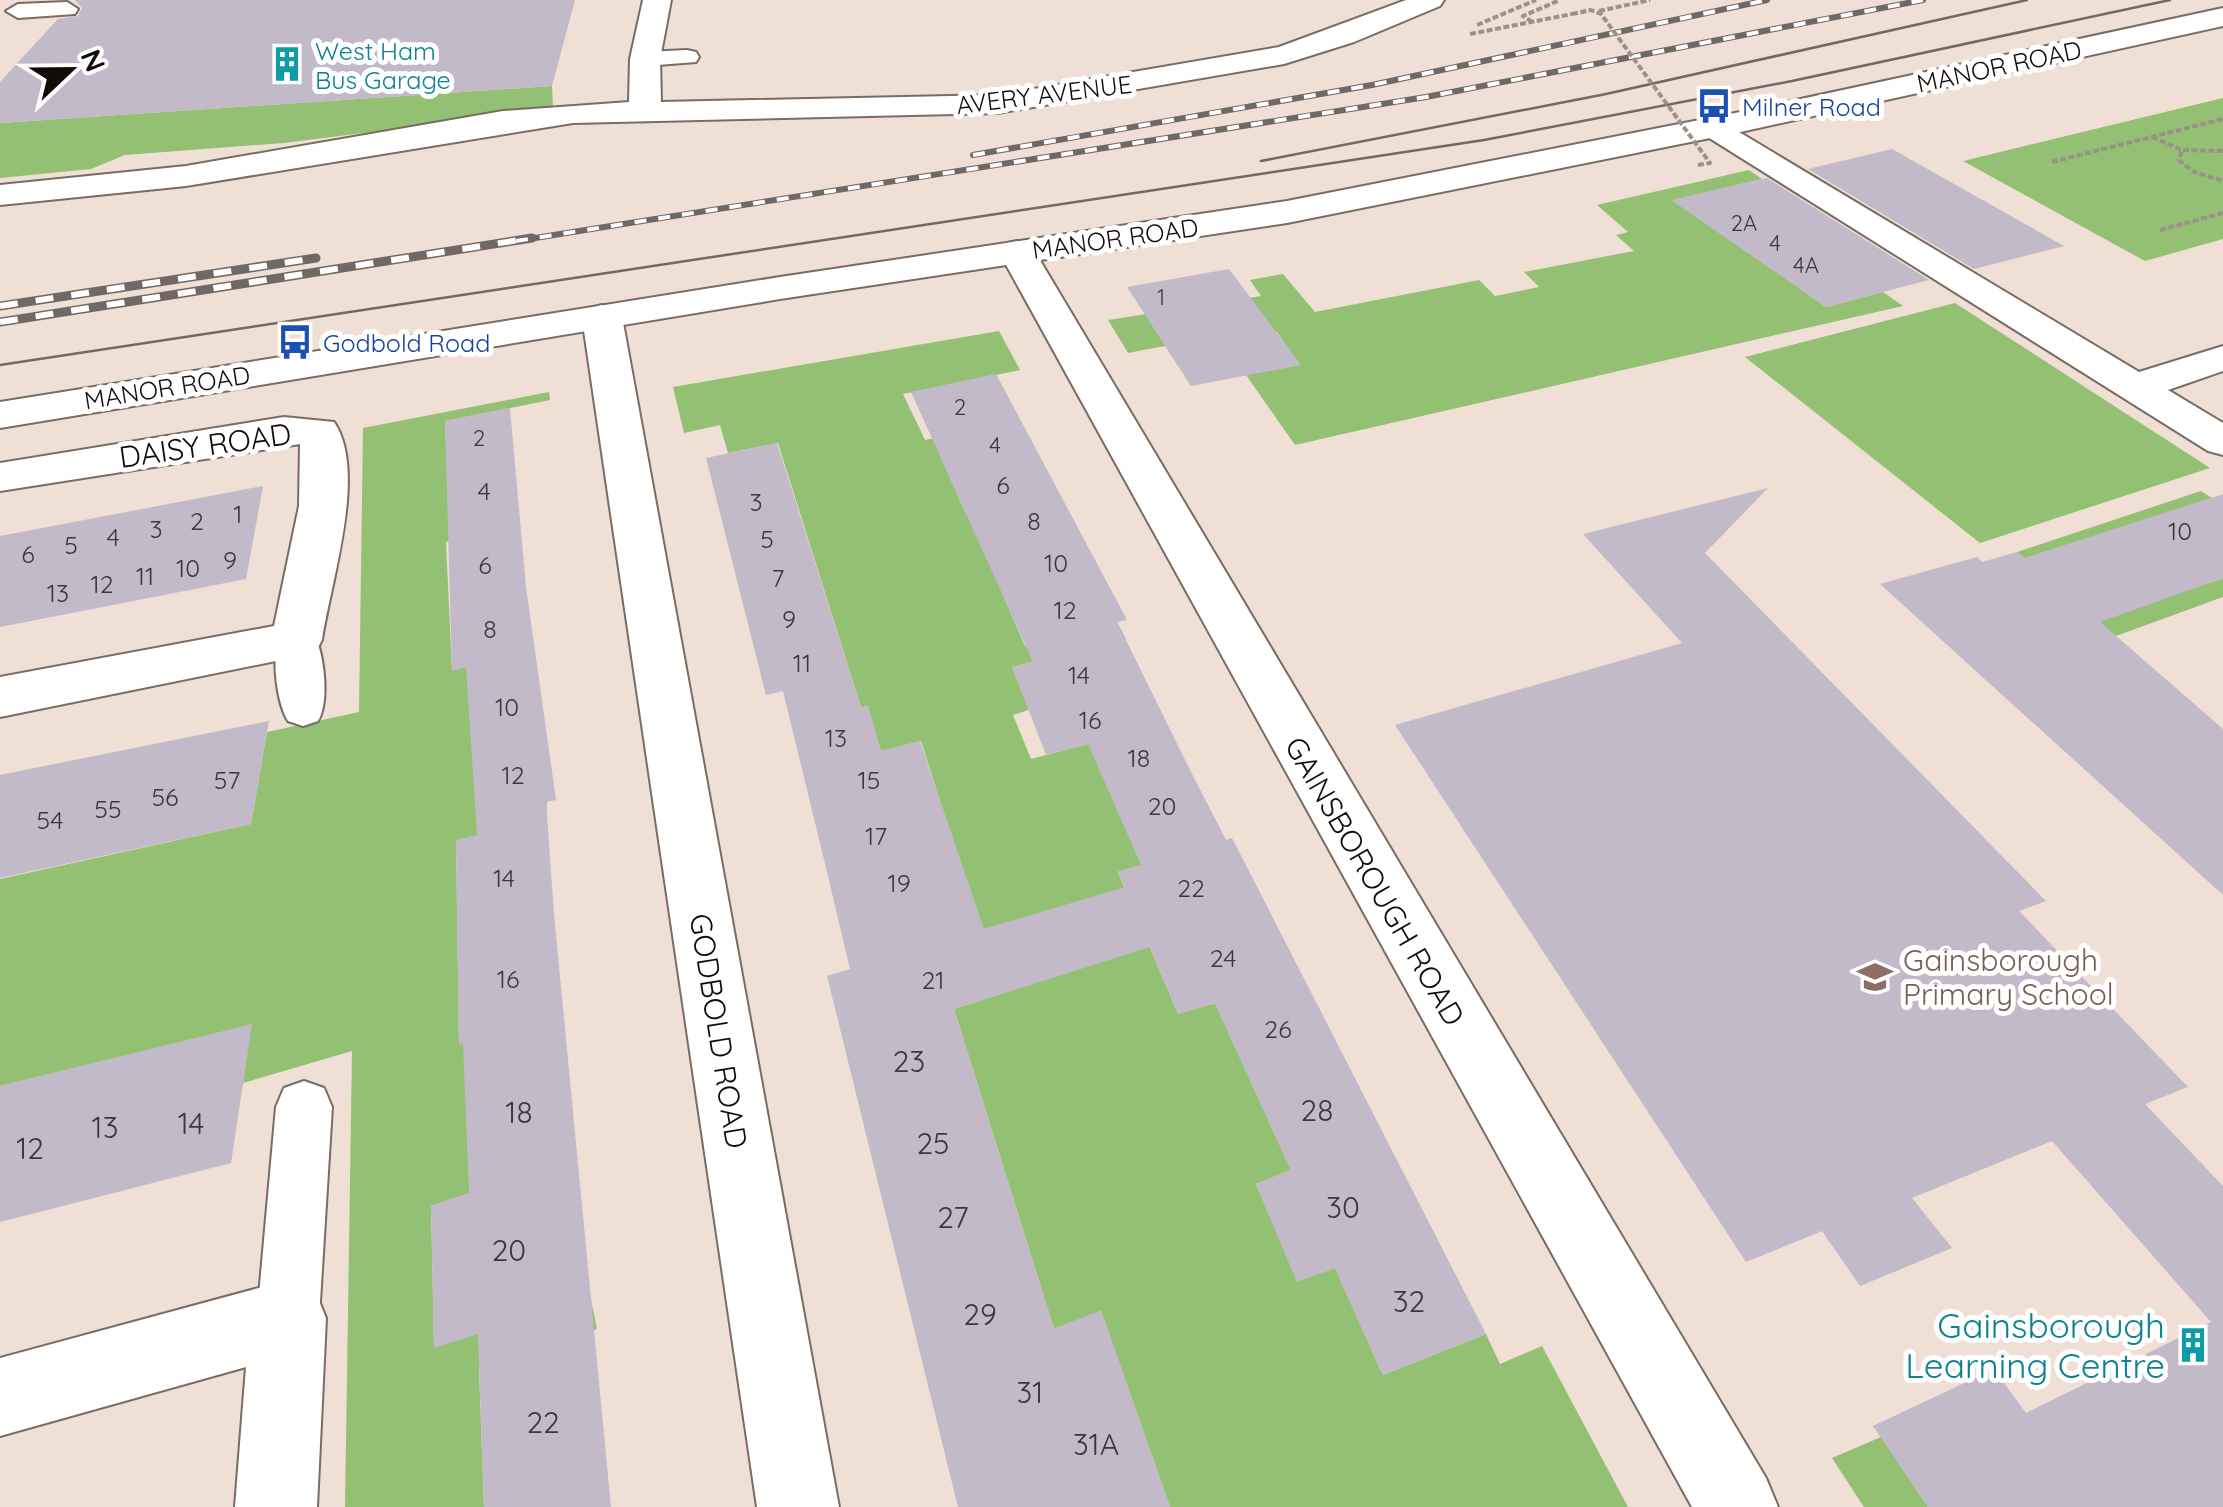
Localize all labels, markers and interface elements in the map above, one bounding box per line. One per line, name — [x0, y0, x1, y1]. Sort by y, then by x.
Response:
north arrow — [20, 20, 120, 120]
street label: MANOR ROAD — [1914, 33, 2084, 99]
place label: West Ham Bus Garage — [315, 35, 451, 95]
text: N — [74, 44, 114, 77]
building icon: West Ham Bus Garage — [268, 45, 306, 83]
street label: AVERY AVENUE — [954, 68, 1134, 120]
bus stop icon: Milner Road — [1695, 87, 1733, 125]
place label: Milner Road — [1742, 91, 1881, 122]
house number: 2A — [1731, 209, 1757, 237]
street label: MANOR ROAD — [1030, 211, 1200, 265]
house number: 4 — [1769, 229, 1781, 257]
house number: 4A — [1793, 251, 1819, 279]
house number: 1 — [1157, 283, 1165, 311]
bus stop icon: Godbold Road — [276, 323, 314, 361]
place label: Godbold Road — [323, 327, 490, 358]
street label: MANOR ROAD — [82, 359, 252, 415]
house number: 2 — [954, 393, 966, 421]
street label: DAISY ROAD — [117, 414, 293, 476]
house number: 2 — [473, 424, 485, 452]
house number: 4 — [989, 431, 1001, 459]
house number: 6 — [996, 469, 1010, 500]
house number: 4 — [477, 475, 491, 506]
house number: 3 — [749, 486, 763, 517]
house number: 1 — [233, 498, 243, 529]
house number: 2 — [190, 505, 204, 536]
house number: 8 — [1027, 505, 1041, 536]
house number: 3 — [149, 513, 163, 544]
house number: 10 — [2168, 515, 2192, 546]
house number: 4 — [106, 521, 120, 552]
house number: 5 — [760, 523, 774, 554]
house number: 5 — [64, 529, 78, 560]
house number: 6 — [21, 538, 35, 569]
house number: 9 — [223, 544, 237, 575]
house number: 10 — [1044, 547, 1068, 578]
house number: 6 — [478, 549, 492, 580]
house number: 10 — [176, 552, 200, 583]
house number: 11 — [136, 560, 154, 591]
house number: 7 — [772, 562, 785, 593]
house number: 12 — [90, 568, 114, 599]
house number: 13 — [47, 577, 69, 608]
house number: 12 — [1053, 594, 1077, 625]
house number: 9 — [782, 603, 796, 634]
house number: 8 — [483, 613, 497, 644]
house number: 11 — [793, 647, 811, 678]
house number: 14 — [1068, 659, 1090, 690]
house number: 10 — [495, 691, 519, 722]
house number: 16 — [1079, 704, 1101, 735]
house number: 13 — [825, 722, 847, 753]
street label: GAINSBOROUGH ROAD — [1277, 730, 1473, 1032]
house number: 18 — [1128, 742, 1150, 773]
house number: 12 — [501, 759, 525, 790]
house number: 57 — [214, 764, 240, 795]
house number: 15 — [858, 764, 880, 795]
house number: 56 — [151, 781, 179, 812]
house number: 20 — [1148, 790, 1176, 821]
house number: 55 — [94, 793, 122, 824]
house number: 54 — [37, 804, 63, 835]
house number: 17 — [865, 820, 887, 851]
house number: 14 — [493, 862, 515, 893]
house number: 19 — [887, 867, 911, 898]
house number: 22 — [1177, 872, 1205, 903]
street label: GODBOLD ROAD — [682, 911, 756, 1151]
place label: Gainsborough Primary School — [1903, 941, 2114, 1013]
house number: 24 — [1210, 942, 1236, 973]
school or university icon: Gainsborough Primary School — [1856, 958, 1894, 996]
house number: 16 — [497, 963, 519, 994]
house number: 21 — [921, 964, 945, 995]
house number: 26 — [1264, 1013, 1292, 1044]
house number: 23 — [893, 1042, 925, 1080]
house number: 28 — [1301, 1091, 1333, 1129]
house number: 18 — [505, 1093, 533, 1131]
house number: 14 — [178, 1104, 204, 1142]
house number: 13 — [92, 1108, 118, 1146]
house number: 25 — [917, 1124, 949, 1162]
house number: 12 — [16, 1129, 44, 1167]
house number: 30 — [1326, 1188, 1360, 1226]
house number: 27 — [937, 1198, 969, 1236]
house number: 20 — [492, 1231, 526, 1269]
house number: 32 — [1393, 1282, 1425, 1320]
house number: 29 — [963, 1295, 997, 1333]
place label: Gainsborough Learning Centre — [1905, 1303, 2165, 1387]
building icon: Gainsborough Learning Centre — [2174, 1326, 2212, 1364]
house number: 31 — [1017, 1373, 1043, 1411]
house number: 22 — [526, 1403, 560, 1441]
house number: 31A — [1073, 1425, 1119, 1463]

